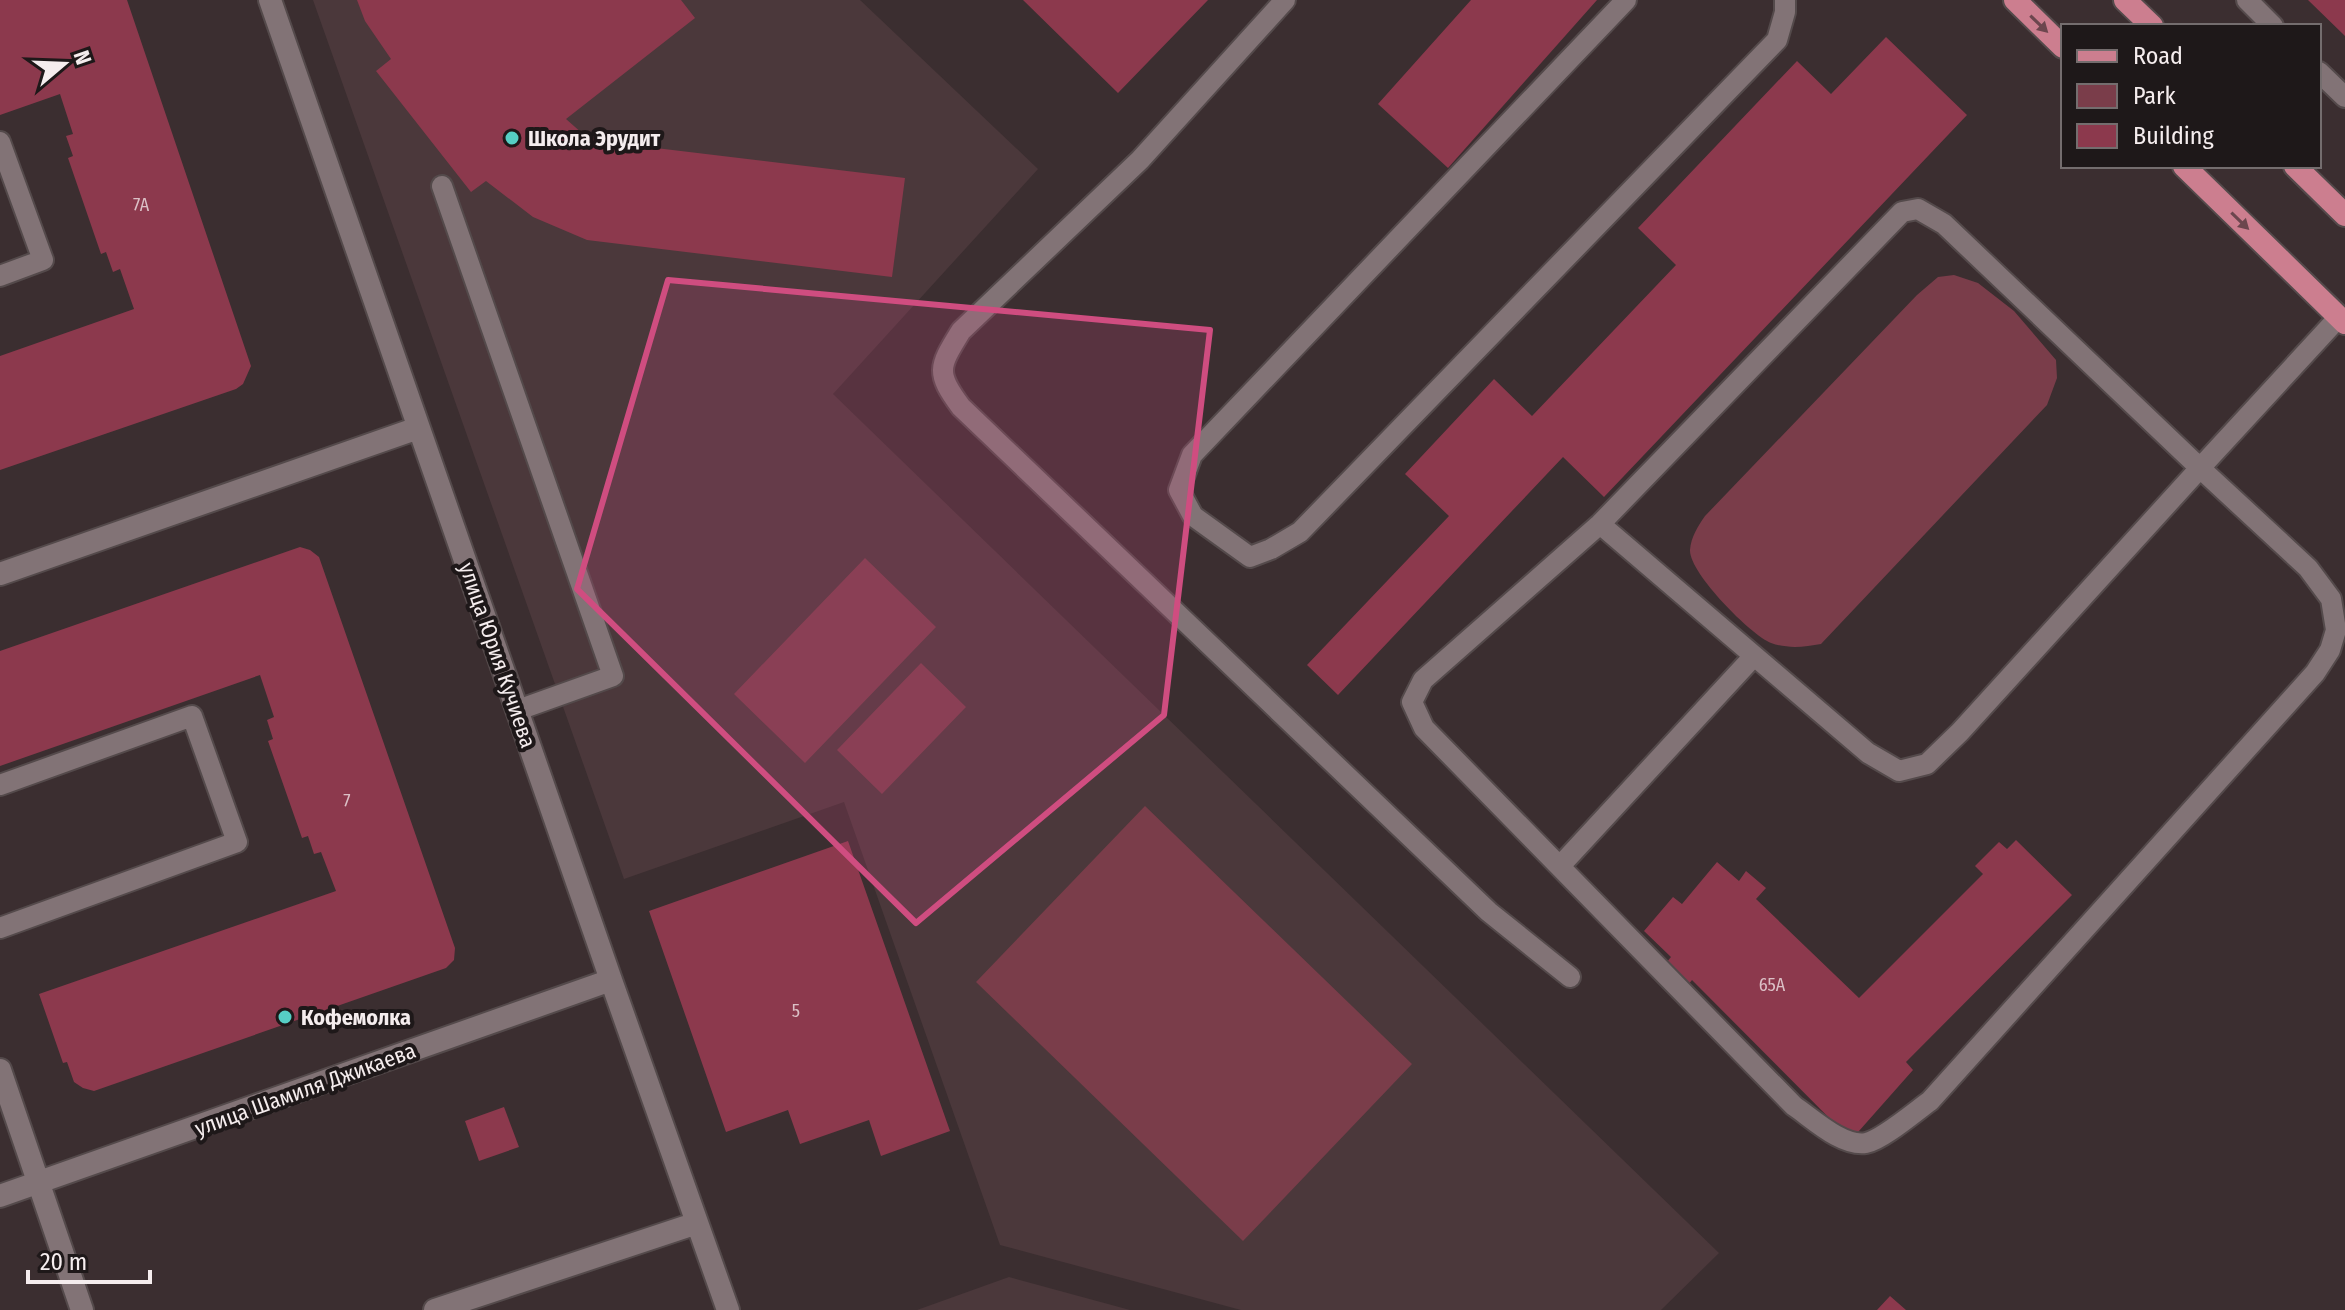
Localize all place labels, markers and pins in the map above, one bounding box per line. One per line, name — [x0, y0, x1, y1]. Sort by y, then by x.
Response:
place label: Школа Эрудит — [528, 125, 661, 152]
marker: Школа Эрудит — [503, 129, 521, 147]
place label: Кофемолка — [301, 1004, 411, 1031]
marker: Кофемолка — [276, 1008, 294, 1026]

